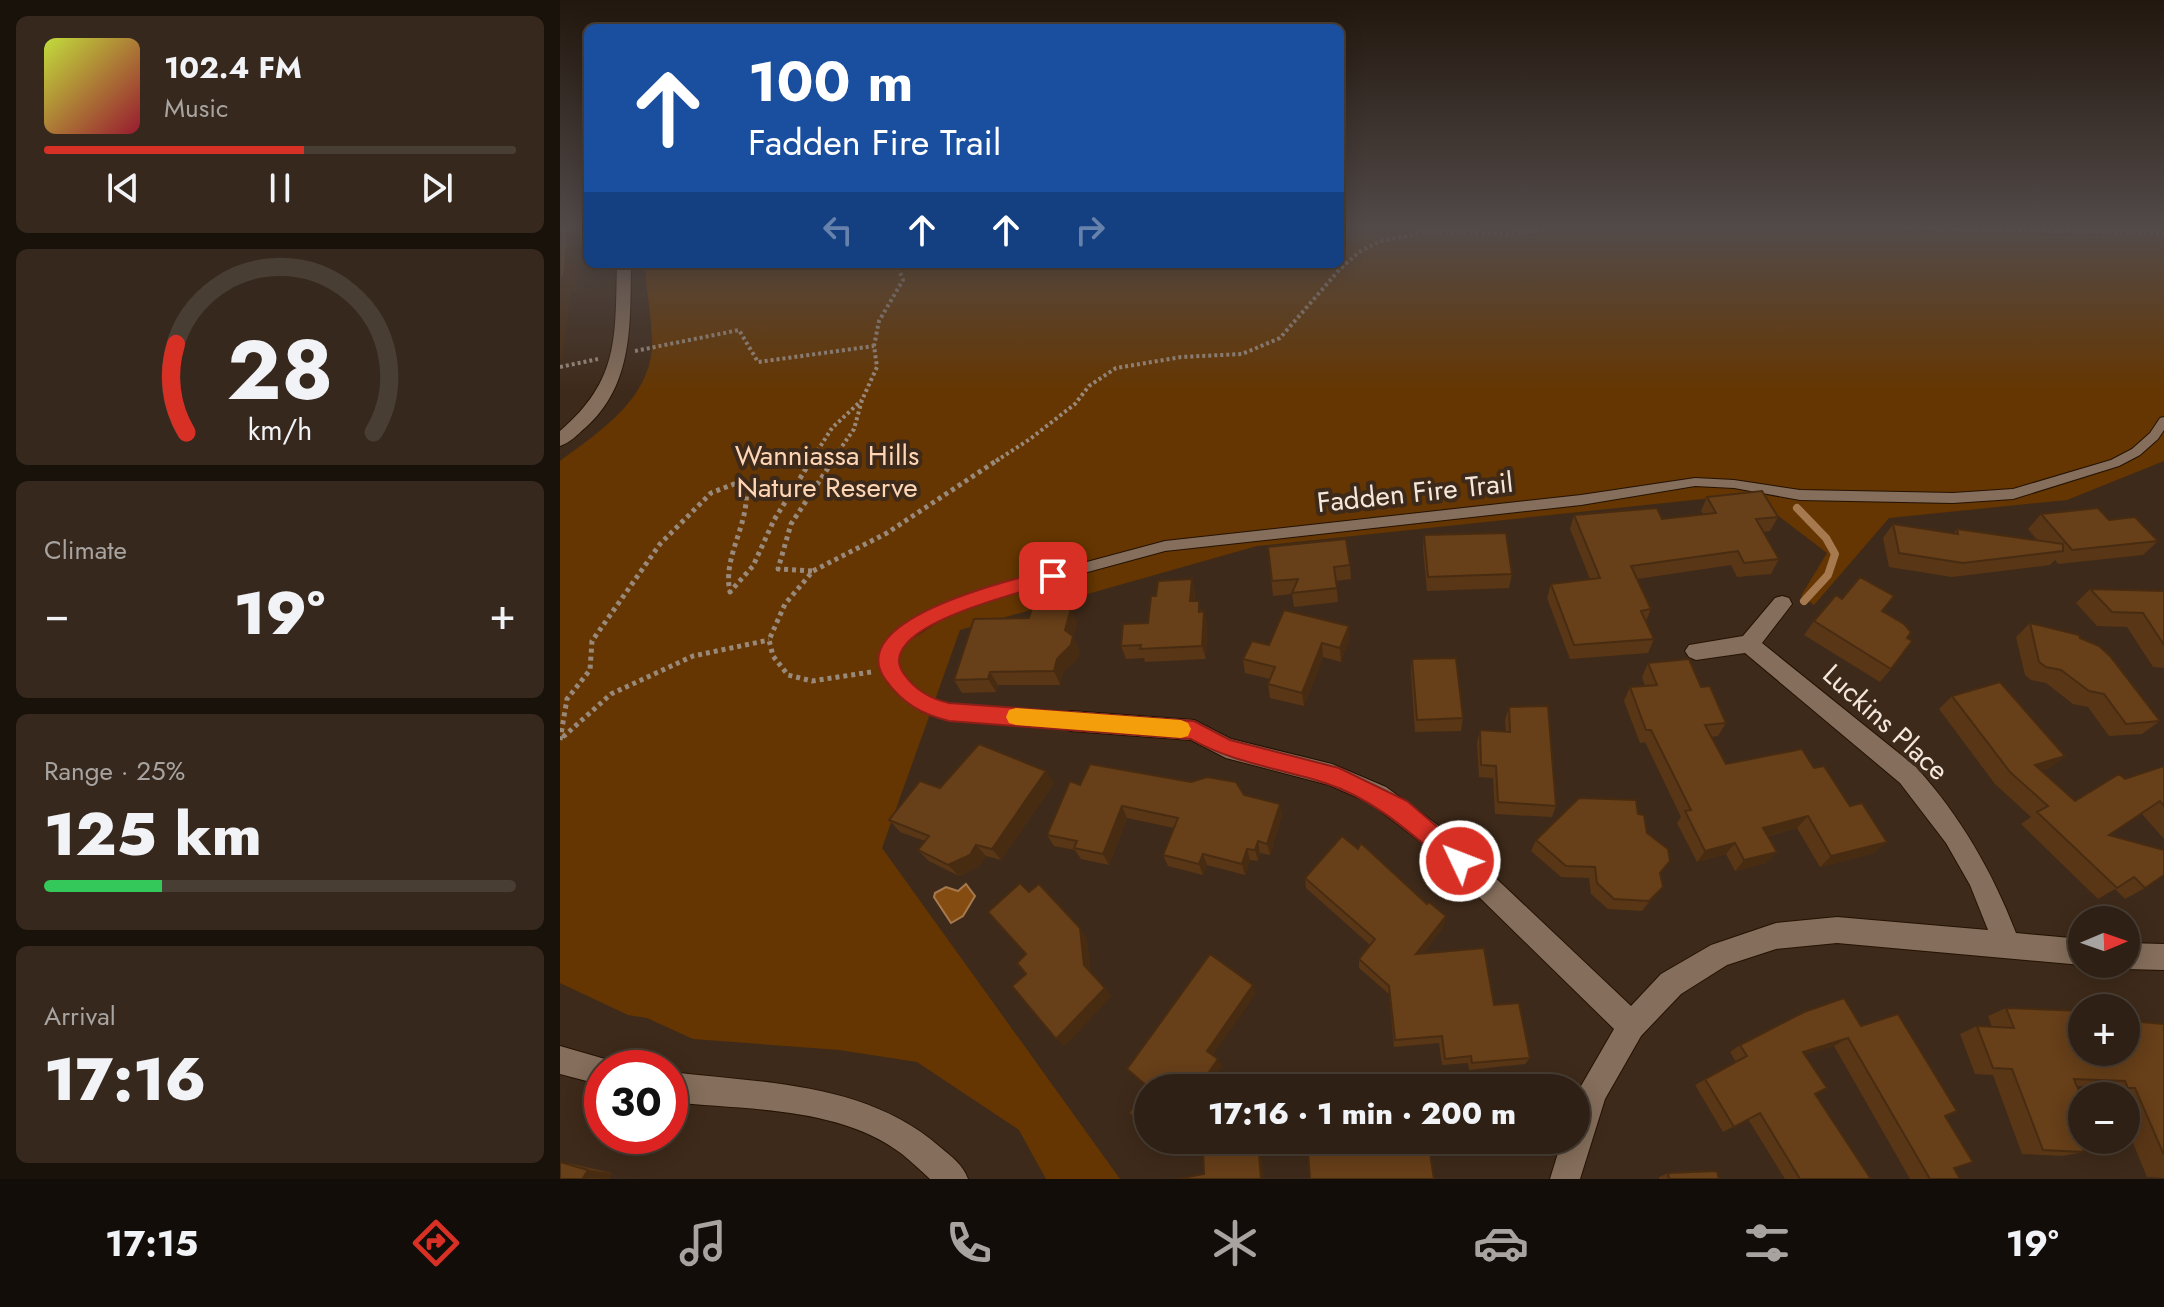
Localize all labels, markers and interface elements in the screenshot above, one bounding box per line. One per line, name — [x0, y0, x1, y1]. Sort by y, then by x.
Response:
text: 100 m — [748, 41, 913, 122]
text: 102.4 FM — [164, 46, 302, 89]
icon: ahead — [616, 56, 720, 160]
text: Music — [164, 89, 228, 127]
text: Fadden Fire Trail — [748, 116, 1001, 168]
icon: previous — [101, 166, 145, 210]
icon: pause — [258, 166, 302, 210]
icon: next — [415, 166, 459, 210]
icon: left — [816, 208, 860, 252]
icon: ahead — [900, 208, 944, 252]
icon: ahead — [984, 208, 1028, 252]
icon: right — [1068, 208, 1112, 252]
text: 28 — [227, 309, 333, 429]
text: km/h — [248, 409, 312, 451]
park label: Wanniassa Hills Nature Reserve — [735, 435, 919, 508]
street label: Fadden Fire Trail — [1315, 462, 1515, 523]
text: Climate — [44, 531, 127, 569]
pin — [1019, 542, 1087, 610]
icon: arrive — [1031, 554, 1075, 598]
text: 19° — [234, 570, 325, 657]
text: − — [44, 582, 70, 646]
text: + — [489, 582, 516, 646]
street label: Luckins Place — [1814, 655, 1958, 790]
text: Range · 25% — [44, 752, 185, 790]
text: 125 km — [44, 791, 262, 878]
position arrow — [1418, 819, 1502, 903]
north arrow — [2068, 906, 2140, 978]
map controls — [2068, 906, 2140, 1154]
button: + — [2068, 994, 2140, 1066]
text: Arrival — [44, 997, 116, 1035]
text: 17:16 — [44, 1036, 206, 1123]
speed limit sign: 30 — [584, 1050, 688, 1154]
button: − — [2068, 1082, 2140, 1154]
text: 17:16 · 1 min · 200 m — [1208, 1092, 1516, 1135]
icon: directions — [408, 1215, 464, 1271]
icon: music — [675, 1215, 731, 1271]
icon: phone — [941, 1215, 997, 1271]
icon: climate — [1207, 1215, 1263, 1271]
icon: car — [1473, 1215, 1529, 1271]
icon: filters — [1739, 1215, 1795, 1271]
text: 17:15 — [105, 1217, 198, 1269]
text: 19° — [2006, 1217, 2059, 1269]

